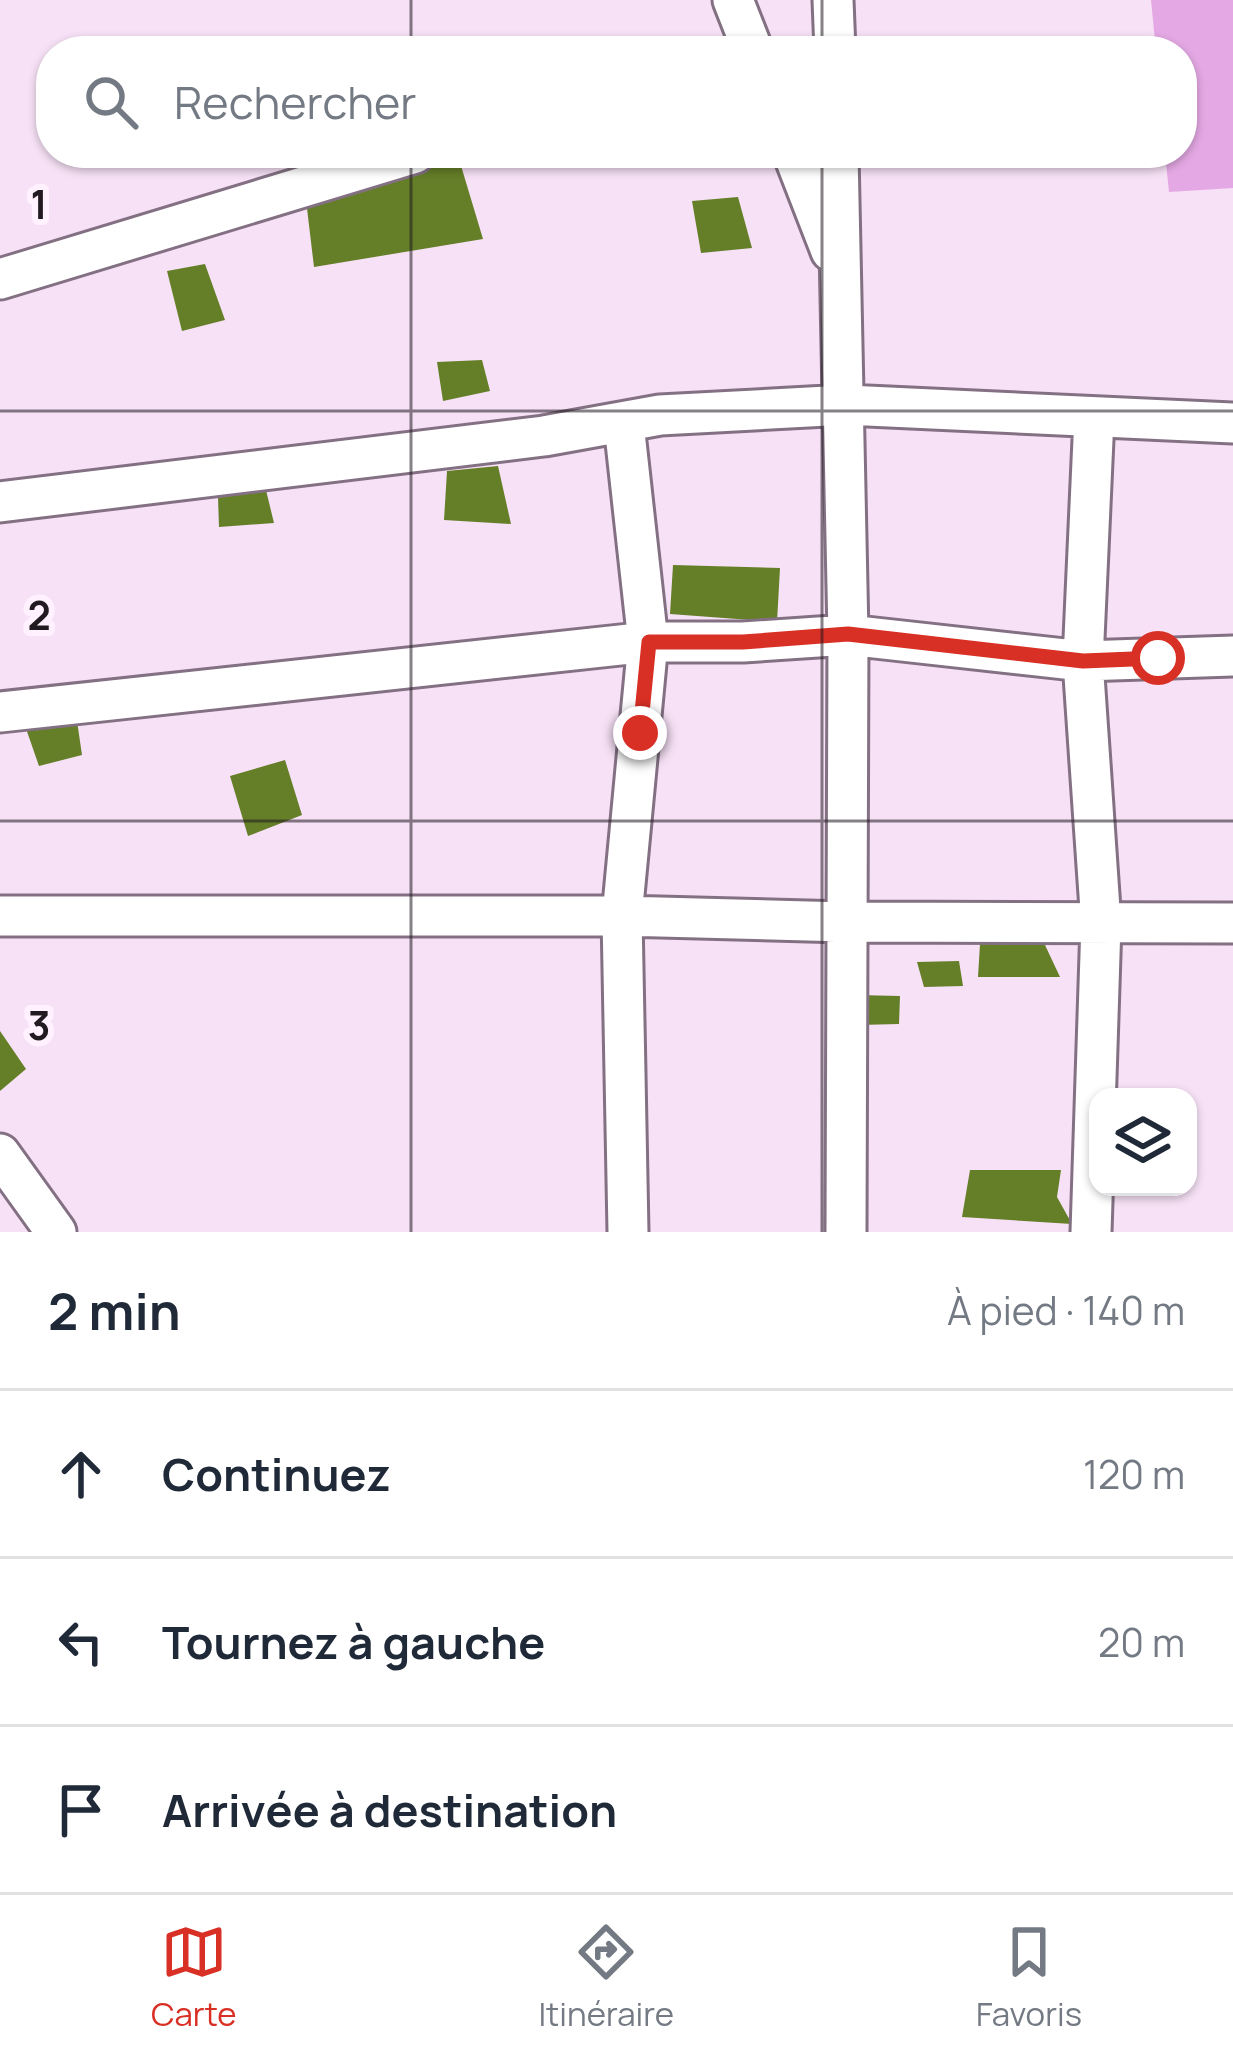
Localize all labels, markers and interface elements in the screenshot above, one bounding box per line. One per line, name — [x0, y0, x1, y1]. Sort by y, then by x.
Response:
search box — [36, 36, 1197, 168]
icon: search — [78, 69, 144, 135]
text: Rechercher — [174, 71, 417, 133]
text: 1 — [30, 177, 48, 231]
text: 2 — [27, 588, 51, 642]
route start — [1131, 631, 1185, 685]
route end — [613, 706, 667, 760]
text: 3 — [28, 998, 50, 1052]
map controls — [1089, 1088, 1197, 1196]
button: layers — [1089, 1088, 1197, 1196]
text: 2 min — [48, 1276, 181, 1345]
text: À pied · 140 m — [947, 1283, 1185, 1337]
icon: ahead — [48, 1441, 114, 1507]
text: Continuez — [162, 1443, 391, 1505]
text: 120 m — [1083, 1447, 1185, 1501]
icon: left — [48, 1609, 114, 1675]
text: Tournez à gauche — [162, 1611, 545, 1673]
text: 20 m — [1098, 1615, 1185, 1669]
icon: arrive — [48, 1777, 114, 1843]
text: Arrivée à destination — [162, 1779, 617, 1841]
tab: Carte — [151, 1919, 237, 2036]
tab: Itinéraire — [538, 1919, 674, 2036]
tab: Favoris — [976, 1919, 1082, 2036]

